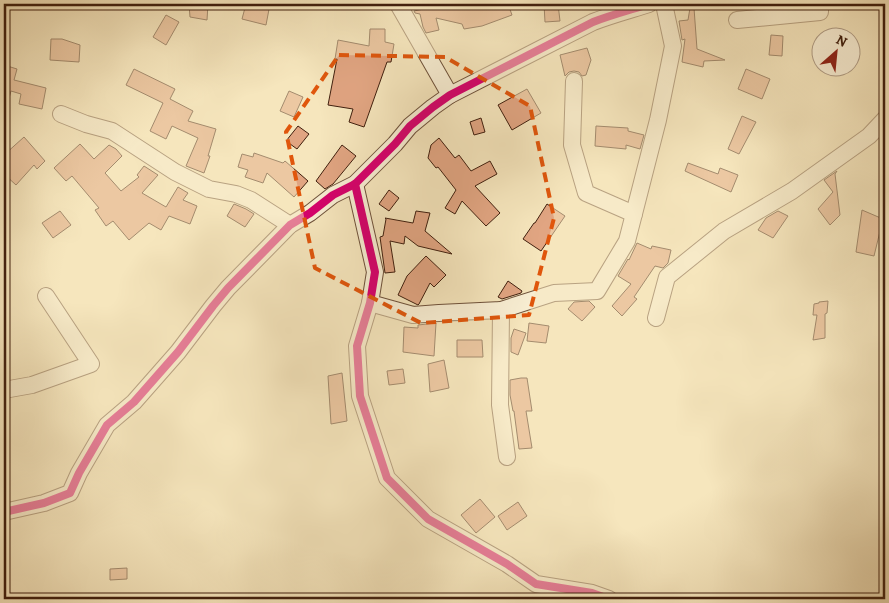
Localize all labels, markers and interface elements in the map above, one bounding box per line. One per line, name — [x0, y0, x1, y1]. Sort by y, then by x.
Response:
north arrow — [812, 28, 862, 78]
text: N — [833, 30, 851, 52]

